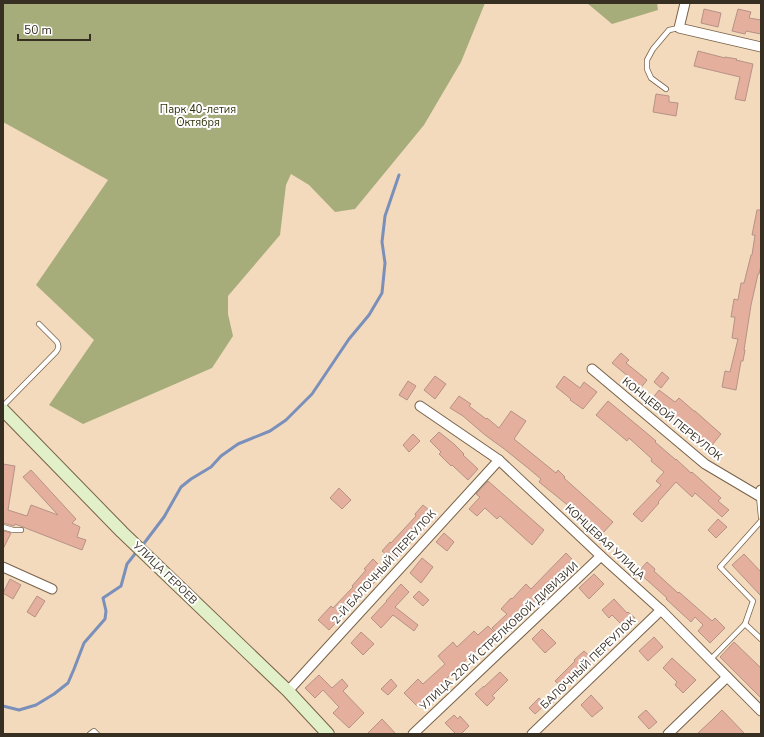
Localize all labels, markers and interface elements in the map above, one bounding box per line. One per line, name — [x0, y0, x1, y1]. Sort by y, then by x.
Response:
scale bar — [18, 16, 90, 42]
text: 50 m — [24, 22, 52, 38]
park label: Парк 40-летия Октября — [160, 102, 236, 130]
street label: КОНЦЕВОЙ ПЕРЕУЛОК — [619, 374, 725, 464]
street label: КОНЦЕВАЯ УЛИЦА — [562, 501, 648, 583]
street label: 2-Й БАЛОЧНЫЙ ПЕРЕУЛОК — [329, 507, 439, 627]
street label: УЛИЦА ГЕРОЕВ — [129, 538, 201, 608]
street label: УЛИЦА 220-Й СТРЕЛКОВОЙ ДИВИЗИИ — [416, 558, 582, 714]
street label: БАЛОЧНЫЙ ПЕРЕУЛОК — [537, 614, 639, 712]

